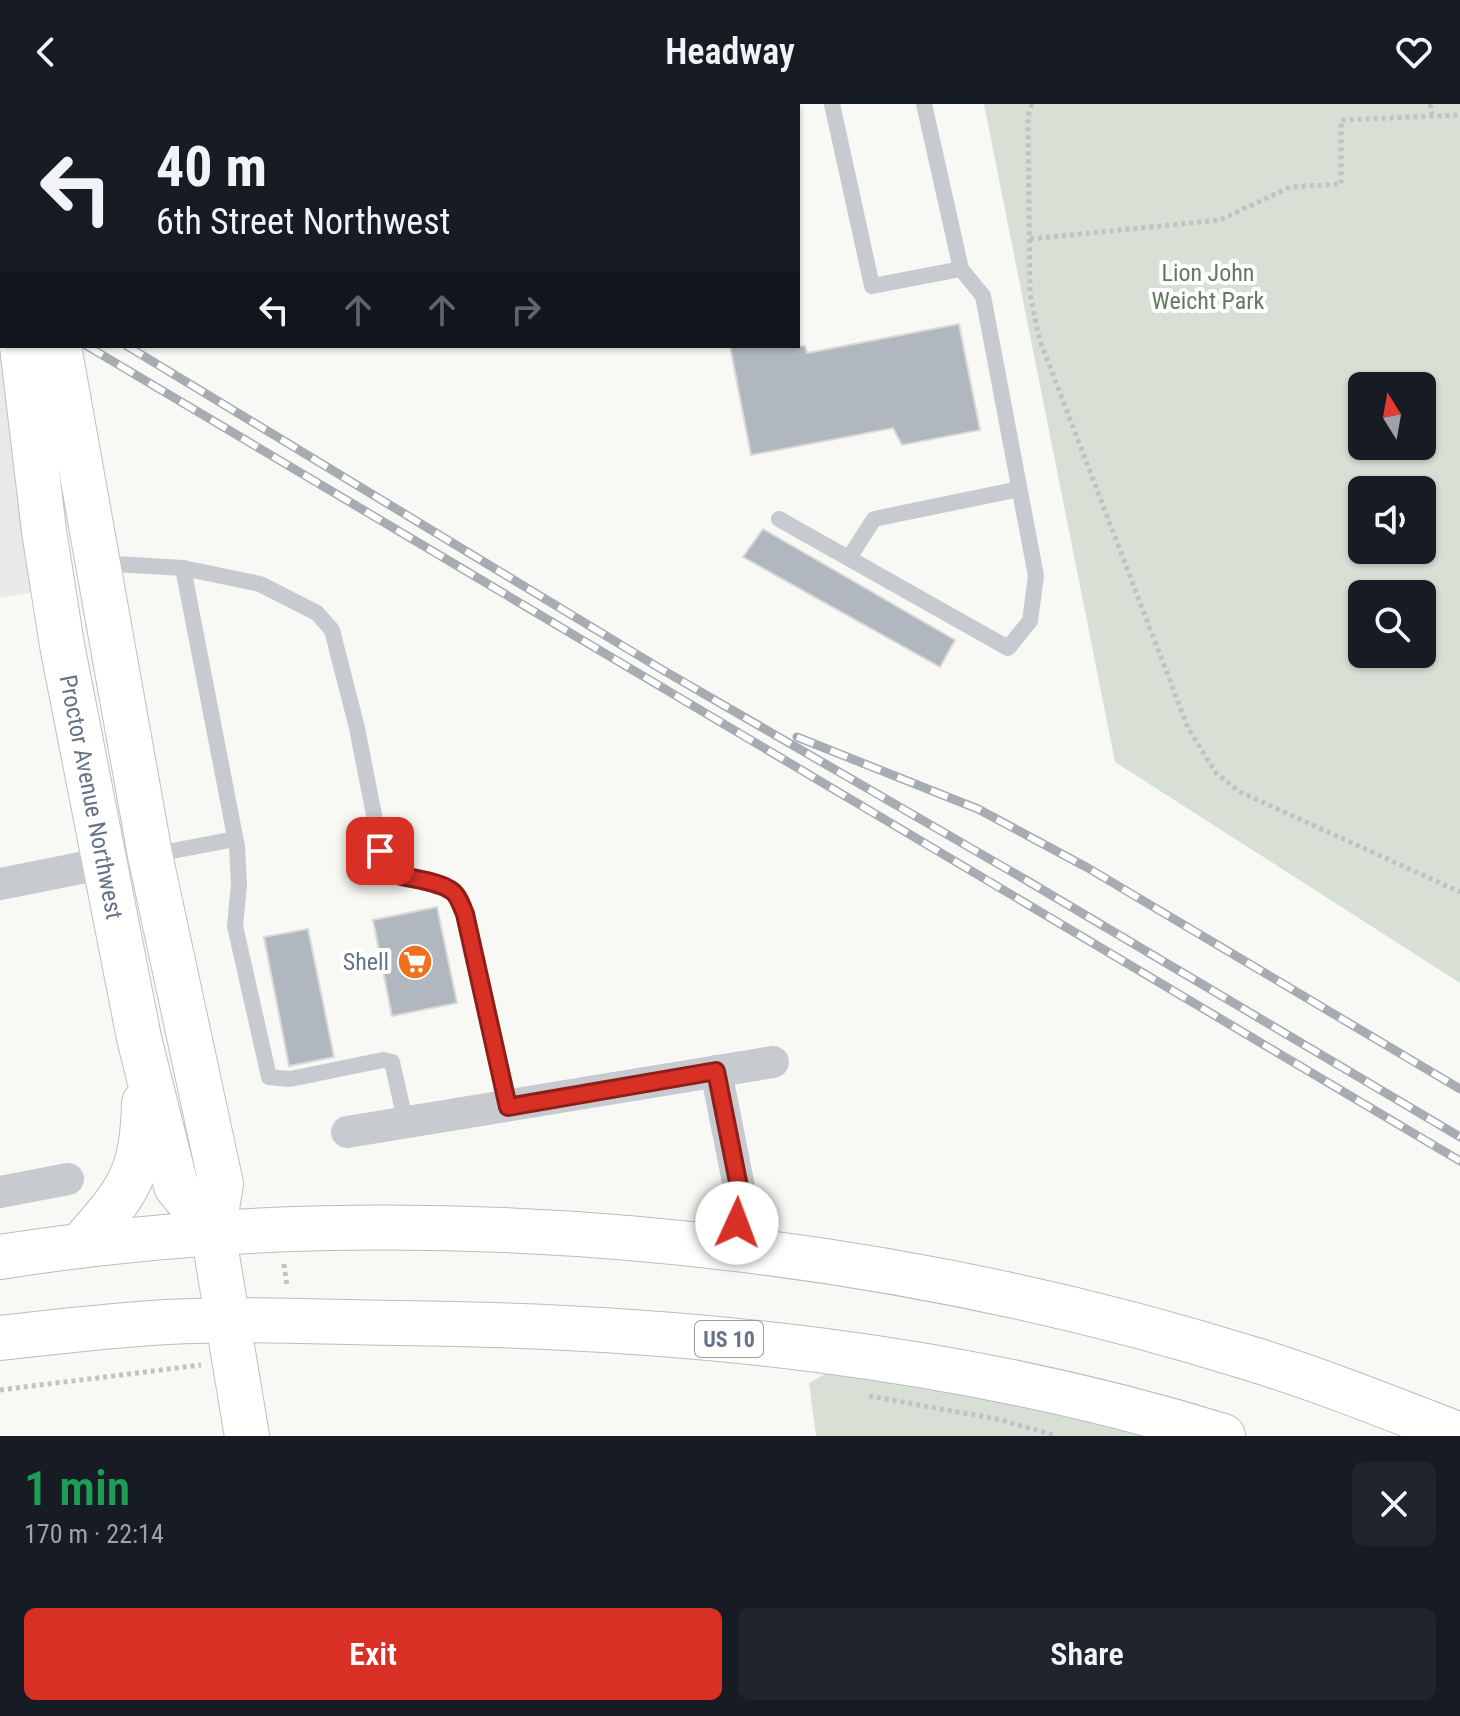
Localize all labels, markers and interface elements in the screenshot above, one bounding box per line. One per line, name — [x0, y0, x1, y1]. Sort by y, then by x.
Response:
icon: back — [24, 30, 68, 74]
icon: heart — [1392, 30, 1436, 74]
text: Headway — [665, 31, 795, 73]
text: 40 m — [156, 134, 267, 200]
icon: left — [24, 136, 128, 240]
text: 6th Street Northwest — [156, 201, 450, 243]
park label: Lion John Weicht Park — [1152, 259, 1265, 315]
icon: left — [252, 288, 296, 332]
icon: ahead — [336, 288, 380, 332]
icon: ahead — [420, 288, 464, 332]
icon: right — [504, 288, 548, 332]
north arrow — [1348, 372, 1436, 460]
map controls — [1348, 372, 1436, 668]
button: sound — [1348, 476, 1436, 564]
button: search — [1348, 580, 1436, 668]
street label: Proctor Avenue Northwest — [54, 672, 128, 922]
pin — [346, 817, 414, 885]
icon: arrive — [358, 829, 402, 873]
supermarket icon: Shell — [396, 943, 434, 981]
place label: Shell — [343, 948, 389, 976]
position arrow — [695, 1181, 779, 1265]
road number: US 10 — [695, 1321, 763, 1357]
text: 1 min — [24, 1460, 130, 1517]
button: close — [1352, 1462, 1436, 1546]
text: 170 m · 22:14 — [24, 1519, 164, 1549]
button: Exit — [24, 1608, 722, 1700]
button: Share — [738, 1608, 1436, 1700]

